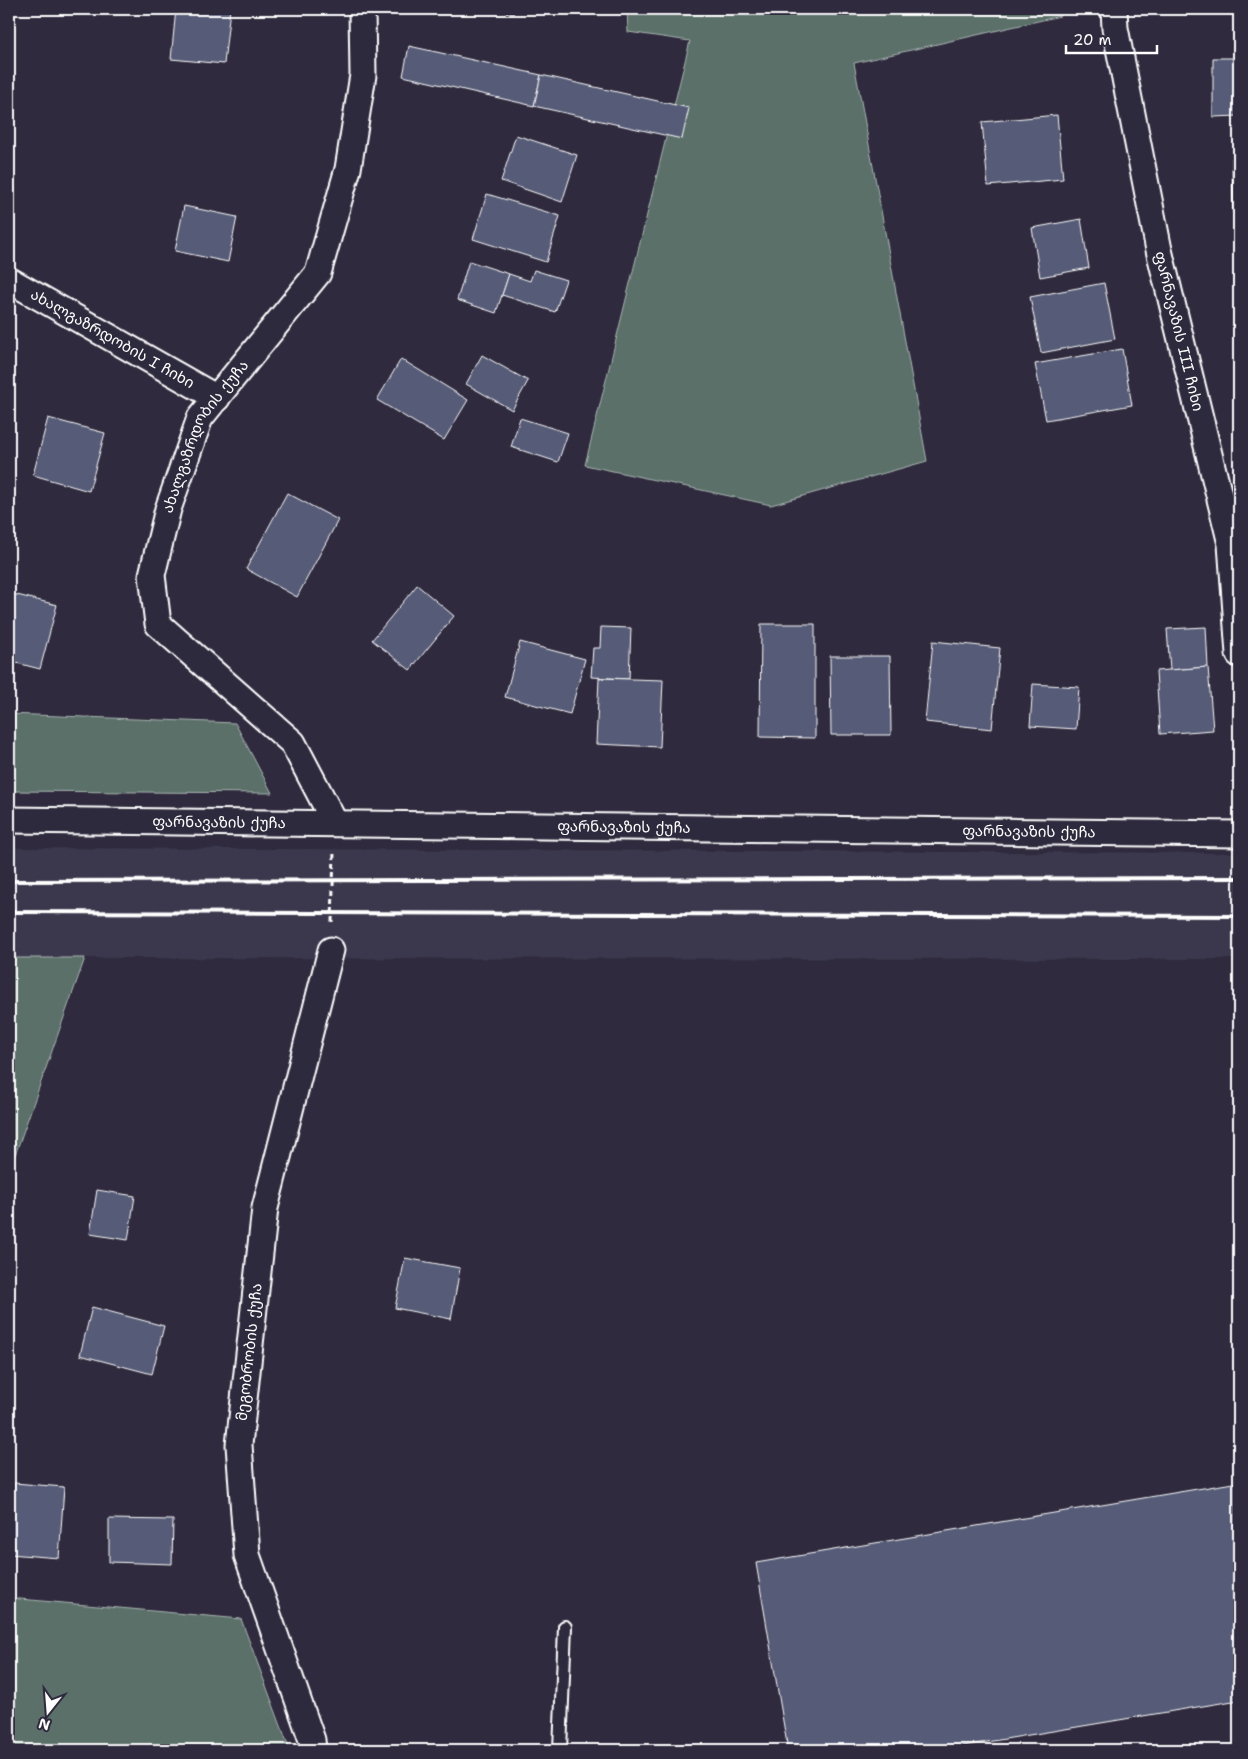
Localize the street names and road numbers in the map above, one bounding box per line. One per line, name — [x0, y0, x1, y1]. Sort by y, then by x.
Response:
street label: ფარნავაზის III ჩიხი — [1150, 249, 1208, 413]
street label: ახალგაზრდობის I ჩიხი — [27, 284, 198, 393]
street label: ახალგაზრდობის ქუჩა — [157, 356, 253, 516]
street label: ფარნავაზის ქუჩა — [152, 812, 286, 833]
street label: ფარნავაზის ქუჩა — [557, 816, 691, 838]
street label: ფარნავაზის ქუჩა — [962, 821, 1096, 842]
street label: მეგობრობის ქუჩა — [232, 1282, 267, 1422]

